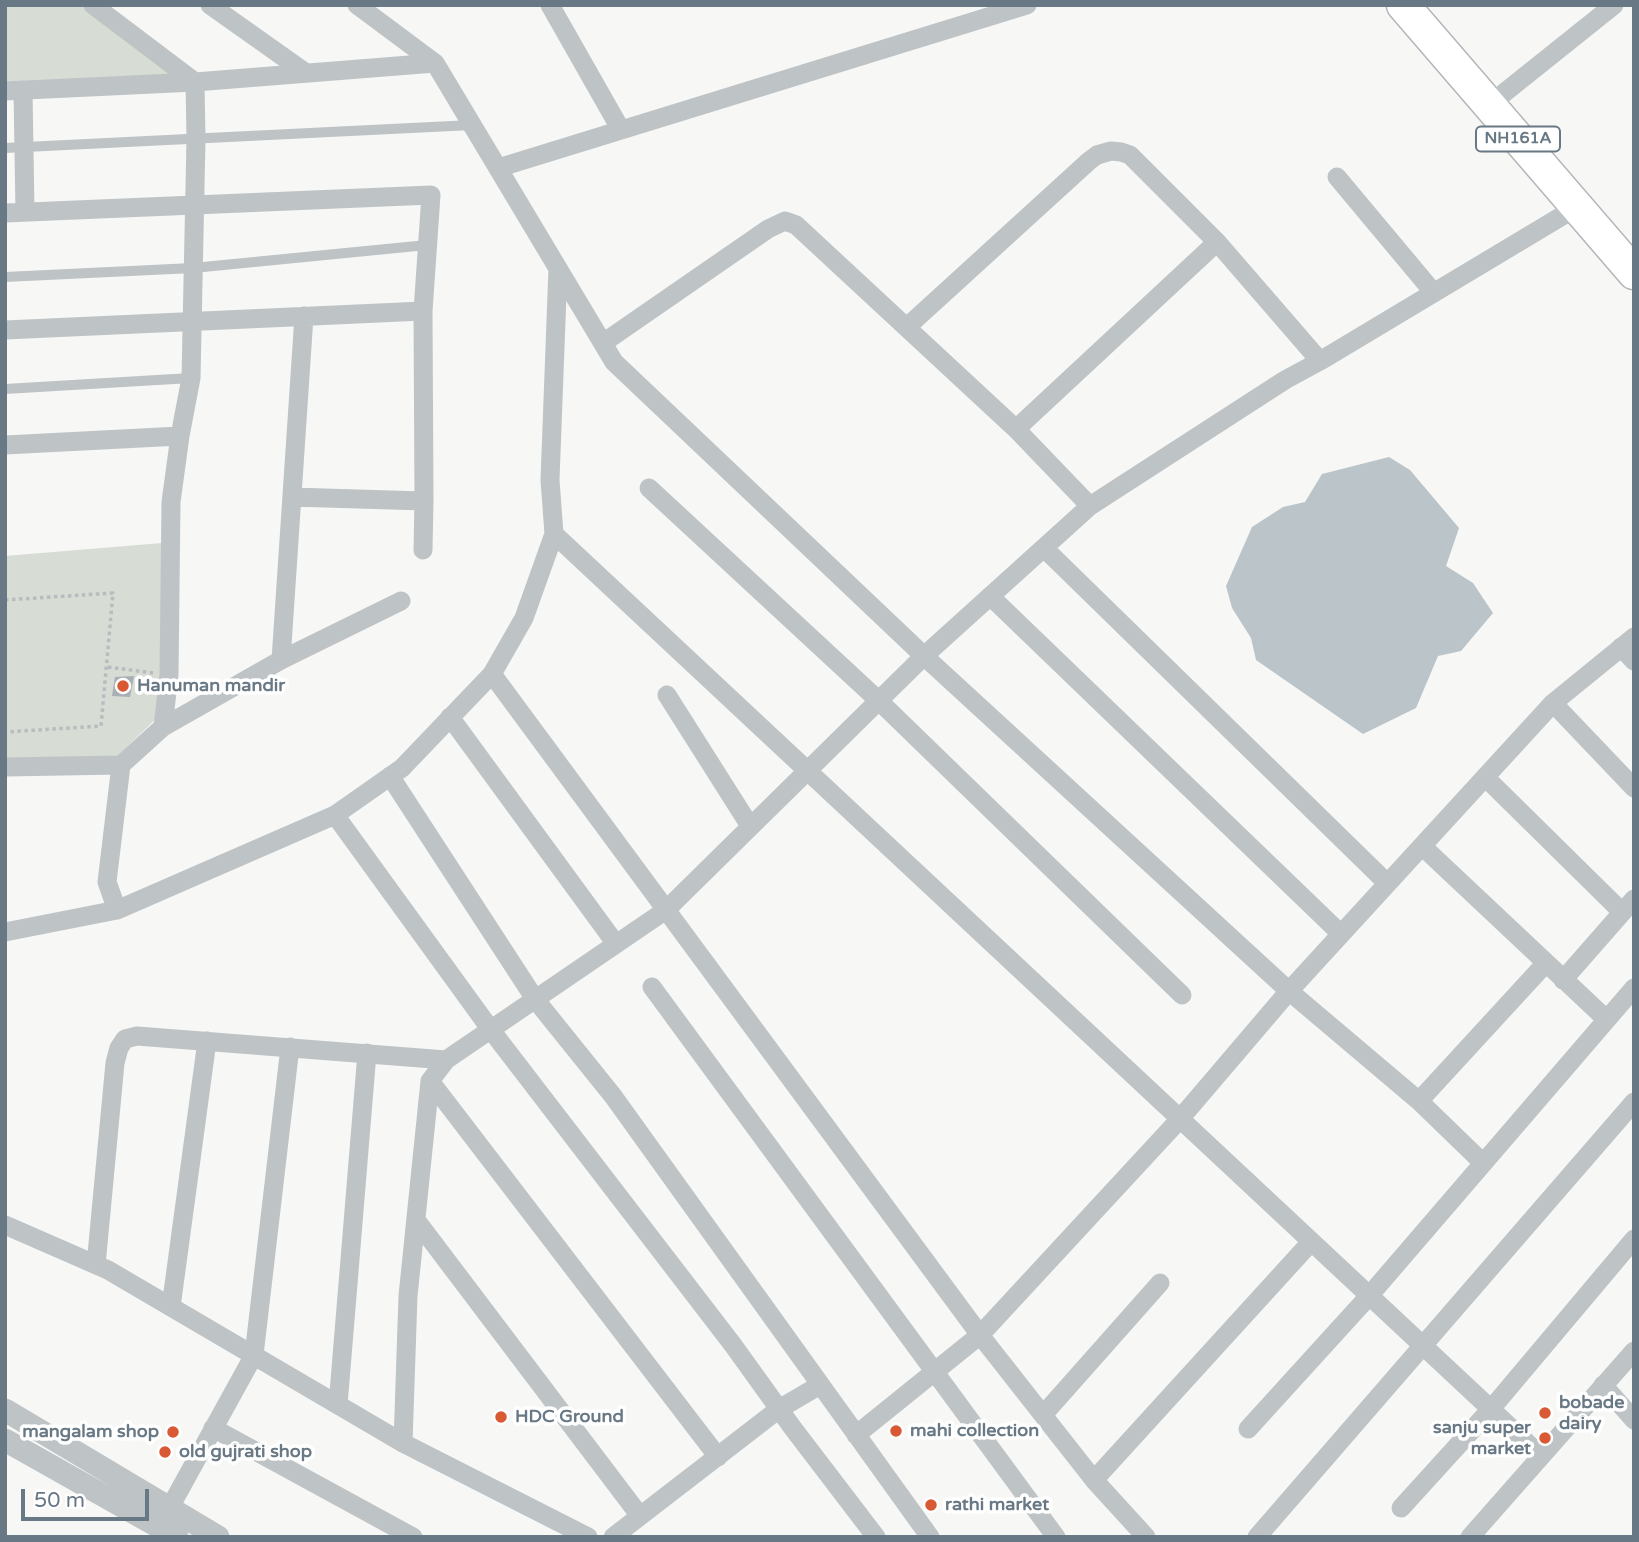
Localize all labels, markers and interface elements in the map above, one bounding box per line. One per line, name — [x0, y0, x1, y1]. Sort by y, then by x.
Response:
road number: NH161A — [1476, 127, 1560, 152]
place label: Hanuman mandir — [137, 675, 285, 697]
marker: Hanuman mandir — [115, 678, 131, 694]
place label: bobade dairy — [1559, 1392, 1624, 1434]
marker: bobade dairy — [1537, 1405, 1553, 1421]
place label: HDC Ground — [515, 1406, 624, 1428]
marker: HDC Ground — [493, 1409, 509, 1425]
place label: sanju super market — [1433, 1417, 1531, 1460]
place label: mahi collection — [910, 1420, 1039, 1442]
place label: mangalam shop — [22, 1421, 159, 1443]
marker: mahi collection — [888, 1423, 904, 1439]
marker: mangalam shop — [165, 1424, 181, 1440]
marker: sanju super market — [1537, 1430, 1553, 1446]
place label: old gujrati shop — [179, 1441, 312, 1463]
marker: old gujrati shop — [157, 1444, 173, 1460]
scale bar — [24, 1476, 152, 1520]
text: 50 m — [34, 1488, 85, 1513]
place label: rathi market — [945, 1494, 1049, 1516]
marker: rathi market — [923, 1497, 939, 1513]

